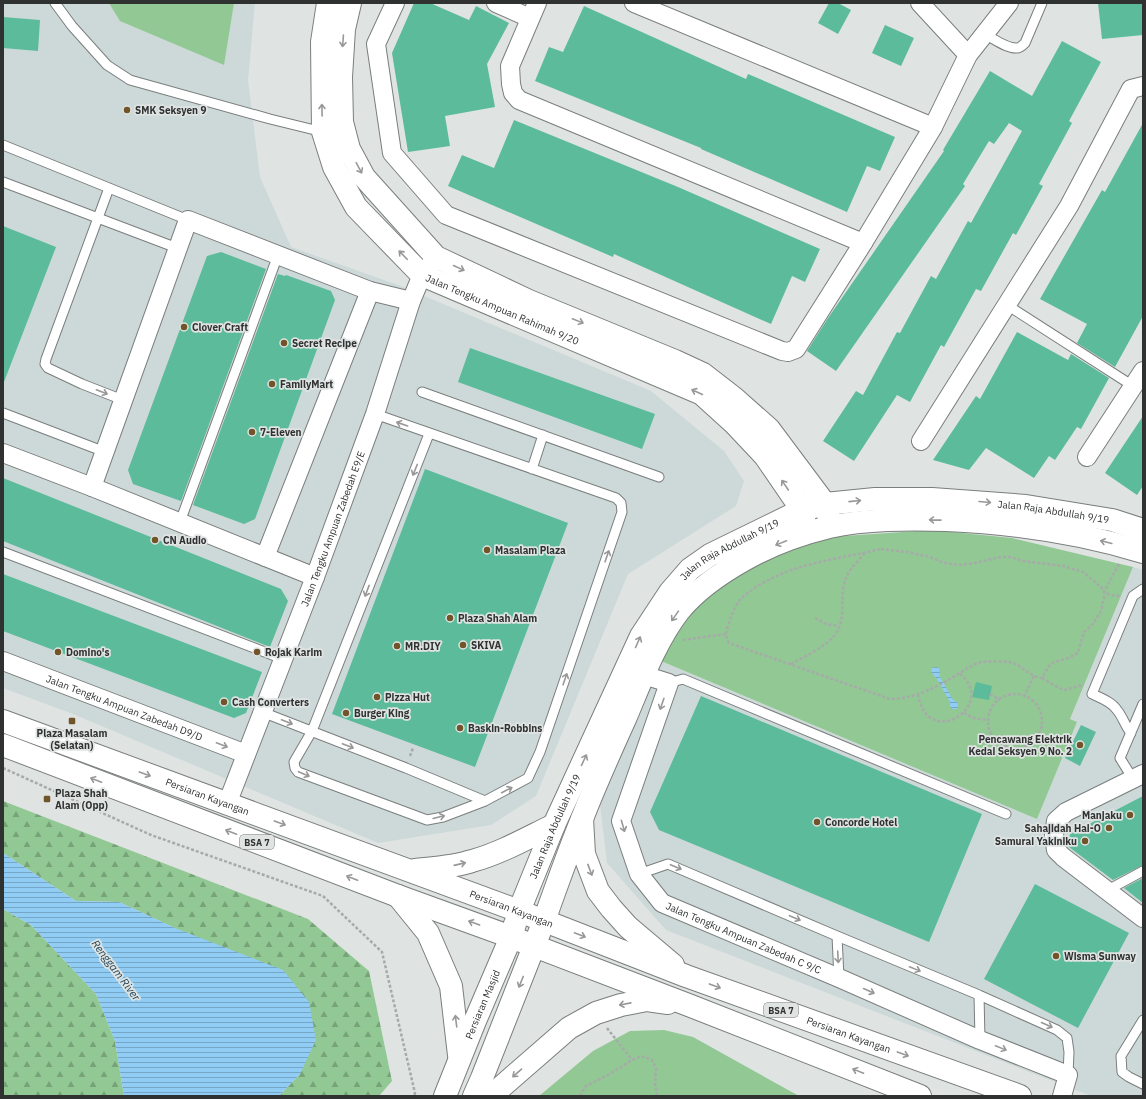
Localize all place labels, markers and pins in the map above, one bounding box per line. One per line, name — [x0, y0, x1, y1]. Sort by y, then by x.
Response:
place label: SMK Seksyen 9 — [135, 104, 206, 117]
marker: SMK Seksyen 9 — [122, 105, 132, 115]
place label: Clover Craft — [192, 321, 248, 334]
marker: Clover Craft — [179, 322, 189, 332]
place label: Secret Recipe — [292, 337, 357, 350]
marker: Secret Recipe — [279, 338, 289, 348]
place label: FamilyMart — [280, 378, 333, 391]
marker: FamilyMart — [267, 379, 277, 389]
place label: 7-Eleven — [260, 426, 302, 439]
marker: 7-Eleven — [247, 427, 257, 437]
place label: CN Audio — [163, 534, 207, 547]
marker: CN Audio — [150, 535, 160, 545]
place label: Masalam Plaza — [495, 544, 566, 557]
marker: Masalam Plaza — [482, 545, 492, 555]
place label: Plaza Shah Alam — [458, 612, 537, 625]
marker: Plaza Shah Alam — [445, 613, 455, 623]
place label: SKIVA — [471, 639, 501, 652]
place label: MR.DIY — [405, 640, 441, 653]
marker: SKIVA — [458, 640, 468, 650]
marker: MR.DIY — [392, 641, 402, 651]
place label: Domino's — [66, 646, 110, 659]
place label: Rojak Karim — [265, 646, 322, 659]
marker: Domino's — [53, 647, 63, 657]
marker: Rojak Karim — [252, 647, 262, 657]
place label: Pizza Hut — [385, 691, 430, 704]
marker: Pizza Hut — [372, 692, 382, 702]
place label: Cash Converters — [232, 696, 309, 709]
marker: Cash Converters — [219, 697, 229, 707]
place label: Burger King — [354, 707, 410, 720]
marker: Burger King — [341, 708, 351, 718]
marker: Plaza Masalam (Selatan) — [67, 716, 77, 726]
place label: Baskin-Robbins — [468, 722, 542, 735]
marker: Baskin-Robbins — [455, 723, 465, 733]
place label: Plaza Masalam (Selatan) — [37, 727, 107, 752]
place label: Pencawang Elektrik Kedai Seksyen 9 No. 2 — [968, 733, 1072, 758]
marker: Pencawang Elektrik Kedai Seksyen 9 No. 2 — [1075, 740, 1085, 750]
place label: Plaza Shah Alam (Opp) — [55, 787, 109, 812]
marker: Plaza Shah Alam (Opp) — [42, 794, 52, 804]
place label: Manjaku — [1082, 809, 1122, 822]
marker: Manjaku — [1125, 810, 1135, 820]
place label: Concorde Hotel — [825, 816, 897, 829]
marker: Concorde Hotel — [812, 817, 822, 827]
place label: Sahajidah Hai-O — [1025, 822, 1101, 835]
marker: Sahajidah Hai-O — [1104, 823, 1114, 833]
place label: Samurai Yakiniku — [995, 835, 1077, 848]
marker: Samurai Yakiniku — [1080, 836, 1090, 846]
place label: Wisma Sunway — [1064, 950, 1137, 963]
marker: Wisma Sunway — [1051, 951, 1061, 961]

